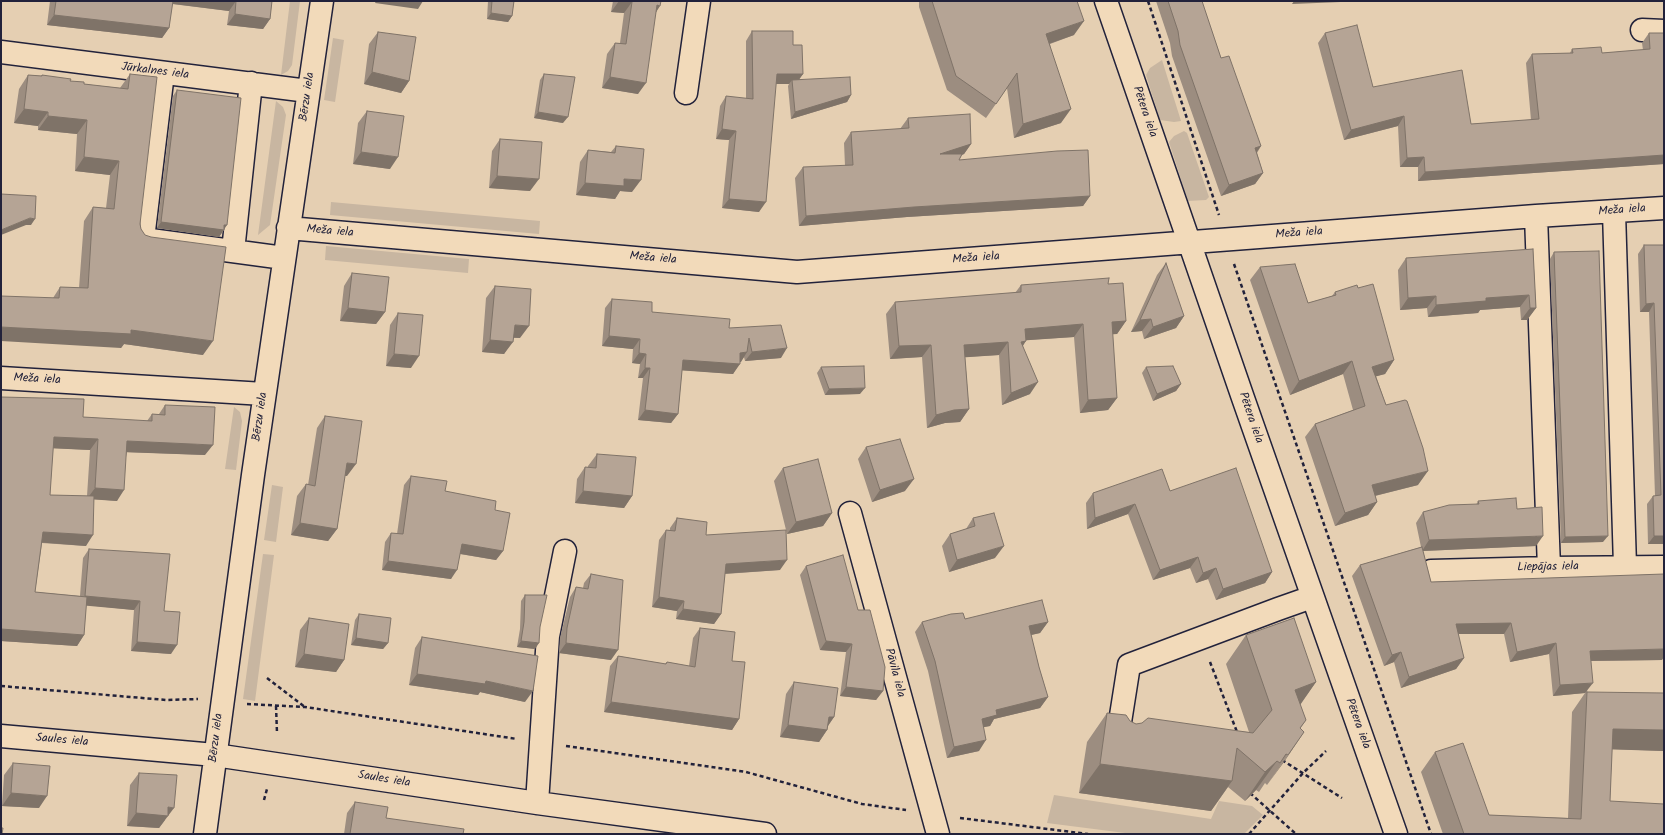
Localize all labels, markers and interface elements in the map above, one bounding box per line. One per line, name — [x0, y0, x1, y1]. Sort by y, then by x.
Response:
street label: Jūrkalnes iela — [120, 61, 190, 83]
street label: Bērzu iela — [297, 71, 319, 123]
street label: Pētera iela — [1129, 85, 1159, 139]
street label: Meža iela — [1598, 202, 1646, 220]
street label: Meža iela — [306, 223, 354, 241]
street label: Meža iela — [1275, 225, 1323, 243]
street label: Meža iela — [629, 250, 677, 268]
street label: Meža iela — [952, 250, 1000, 268]
street label: Meža iela — [13, 372, 61, 388]
street label: Bērzu iela — [250, 391, 272, 443]
street label: Pētera iela — [1235, 391, 1265, 445]
street label: Liepājas iela — [1517, 560, 1579, 576]
street label: Pāvila iela — [881, 647, 907, 699]
street label: Pētera iela — [1341, 697, 1373, 751]
street label: Bērzu iela — [207, 713, 227, 763]
street label: Saules iela — [35, 732, 89, 750]
street label: Saules iela — [357, 769, 411, 791]

